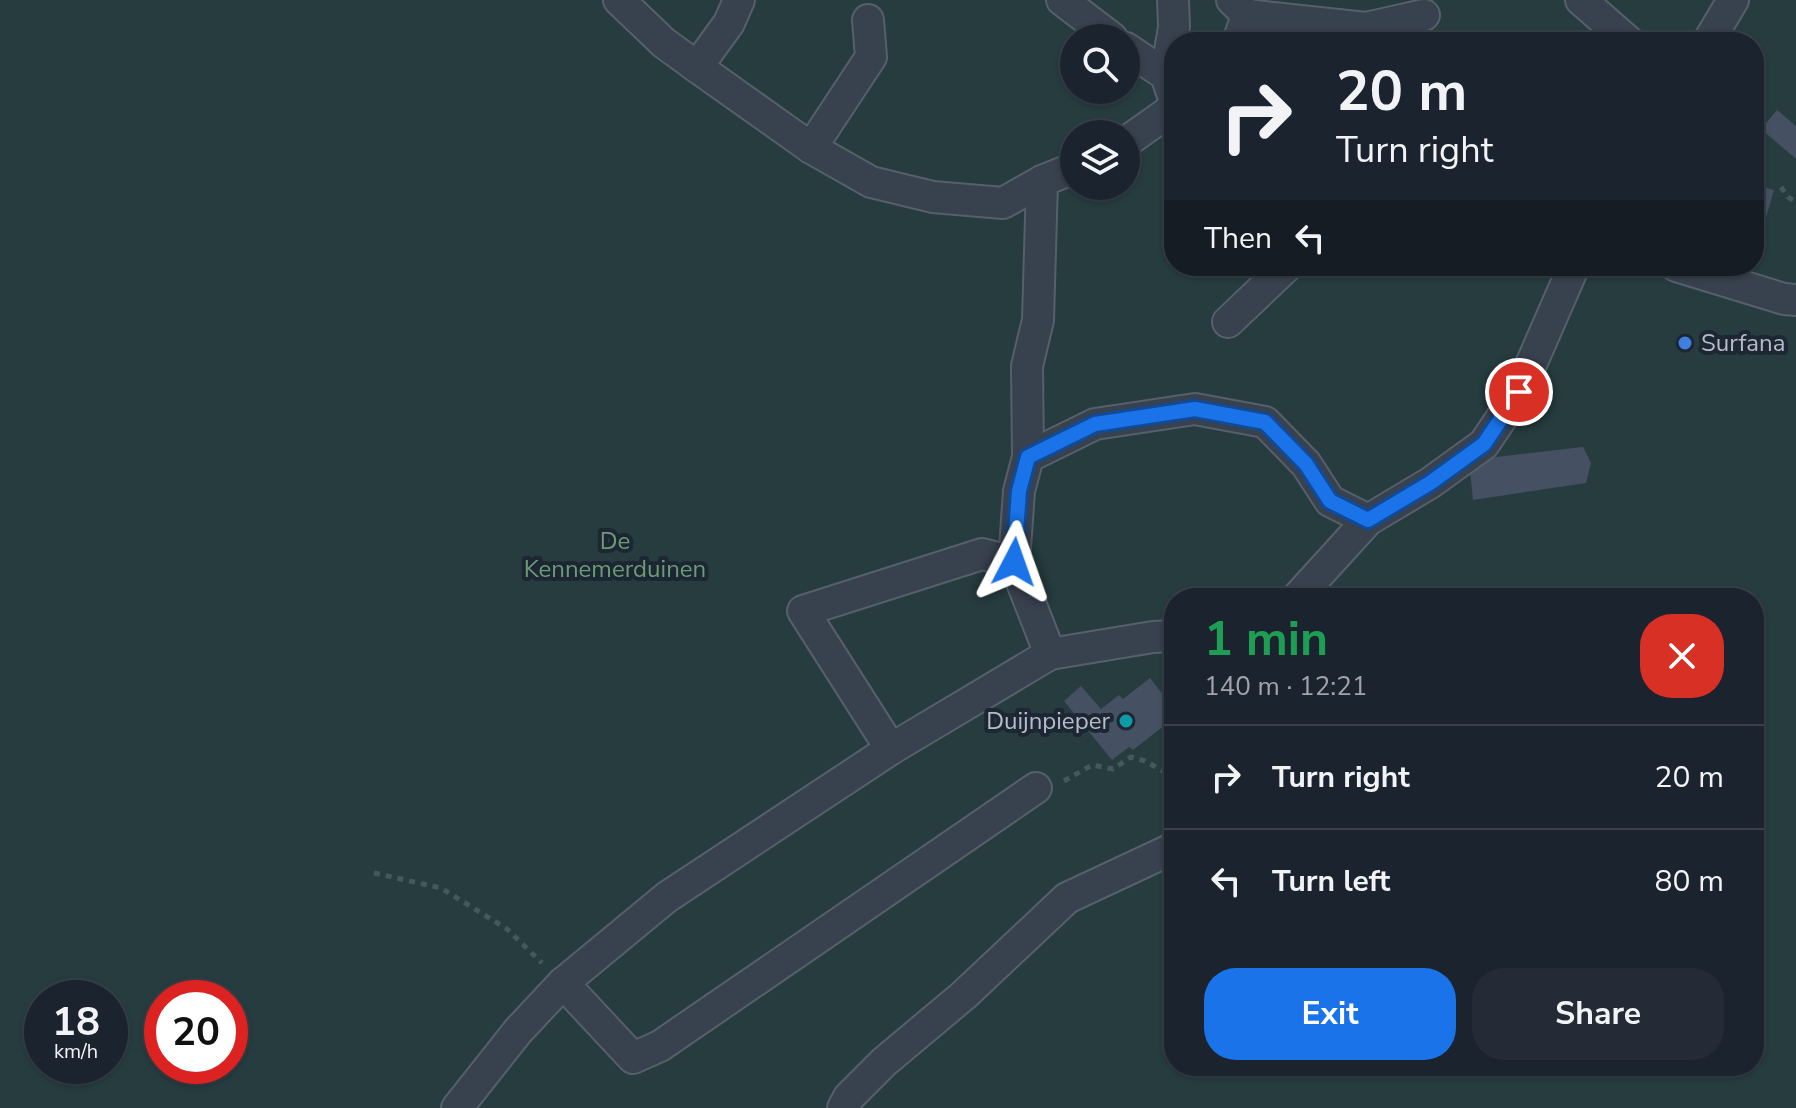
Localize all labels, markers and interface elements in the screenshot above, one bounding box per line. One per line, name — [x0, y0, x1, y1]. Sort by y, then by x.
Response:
map controls — [1060, 24, 1140, 200]
button: search — [1060, 24, 1140, 104]
text: 20 m — [1336, 53, 1467, 130]
icon: right — [1204, 64, 1308, 168]
button: layers — [1060, 120, 1140, 200]
text: Turn right — [1336, 126, 1493, 175]
icon: left — [1288, 216, 1332, 260]
text: Then — [1204, 218, 1272, 259]
place label: Surfana — [1701, 327, 1785, 359]
marker: Surfana — [1676, 334, 1694, 352]
pin — [1485, 358, 1553, 426]
icon: arrive — [1497, 370, 1541, 414]
position arrow — [972, 520, 1056, 604]
park label: De Kennemerduinen — [524, 525, 706, 585]
text: 1 min — [1204, 606, 1328, 672]
button: close — [1640, 614, 1724, 698]
text: 140 m · 12:21 — [1204, 669, 1367, 704]
place label: Duijnpieper — [986, 705, 1110, 737]
marker: Duijnpieper — [1117, 712, 1135, 730]
icon: right — [1204, 755, 1248, 799]
text: Turn right — [1272, 757, 1410, 798]
text: 20 m — [1655, 757, 1724, 798]
icon: left — [1204, 859, 1248, 903]
text: Turn left — [1272, 861, 1390, 902]
text: 80 m — [1655, 861, 1724, 902]
button: Exit — [1204, 968, 1456, 1060]
button: Share — [1472, 968, 1724, 1060]
speed limit sign: 20 — [144, 980, 248, 1084]
text: 18 — [52, 995, 100, 1049]
text: km/h — [54, 1038, 98, 1065]

